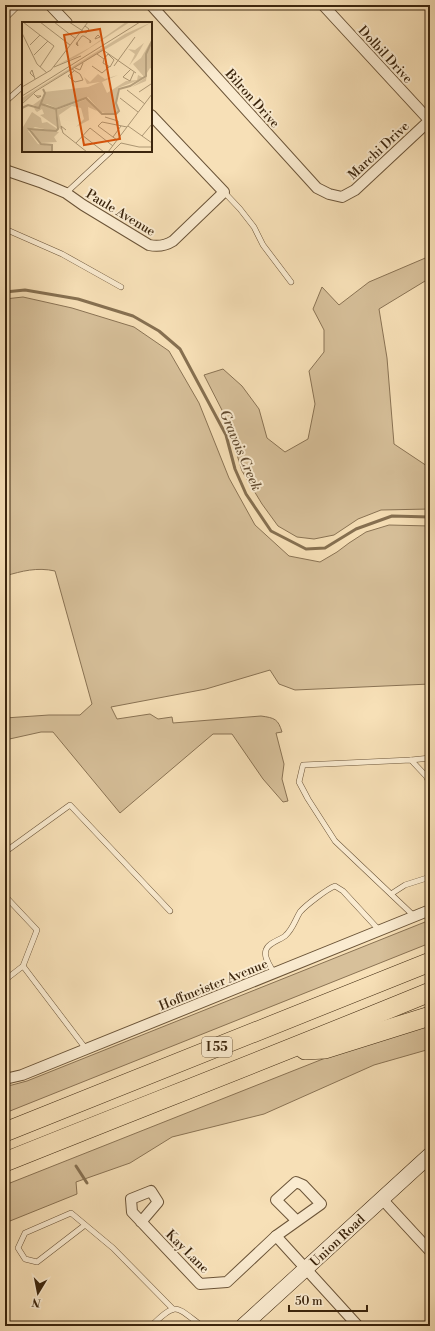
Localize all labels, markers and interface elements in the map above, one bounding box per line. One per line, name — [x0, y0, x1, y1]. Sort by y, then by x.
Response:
inset map — [22, 22, 152, 152]
street label: Dolbil Drive — [355, 23, 416, 87]
street label: Bilron Drive — [221, 65, 283, 132]
street label: Marchi Drive — [345, 118, 413, 183]
street label: Paule Avenue — [83, 186, 158, 240]
water label: Gravois Creek — [215, 407, 265, 494]
street label: Hoffmeister Avenue — [157, 956, 271, 1014]
road number: I 55 — [202, 1037, 232, 1057]
street label: Union Road — [307, 1211, 369, 1270]
street label: Kay Lane — [162, 1227, 213, 1277]
north arrow — [18, 1273, 58, 1313]
scale bar — [289, 1287, 367, 1313]
text: N — [31, 1294, 42, 1310]
text: 50 m — [295, 1294, 323, 1309]

